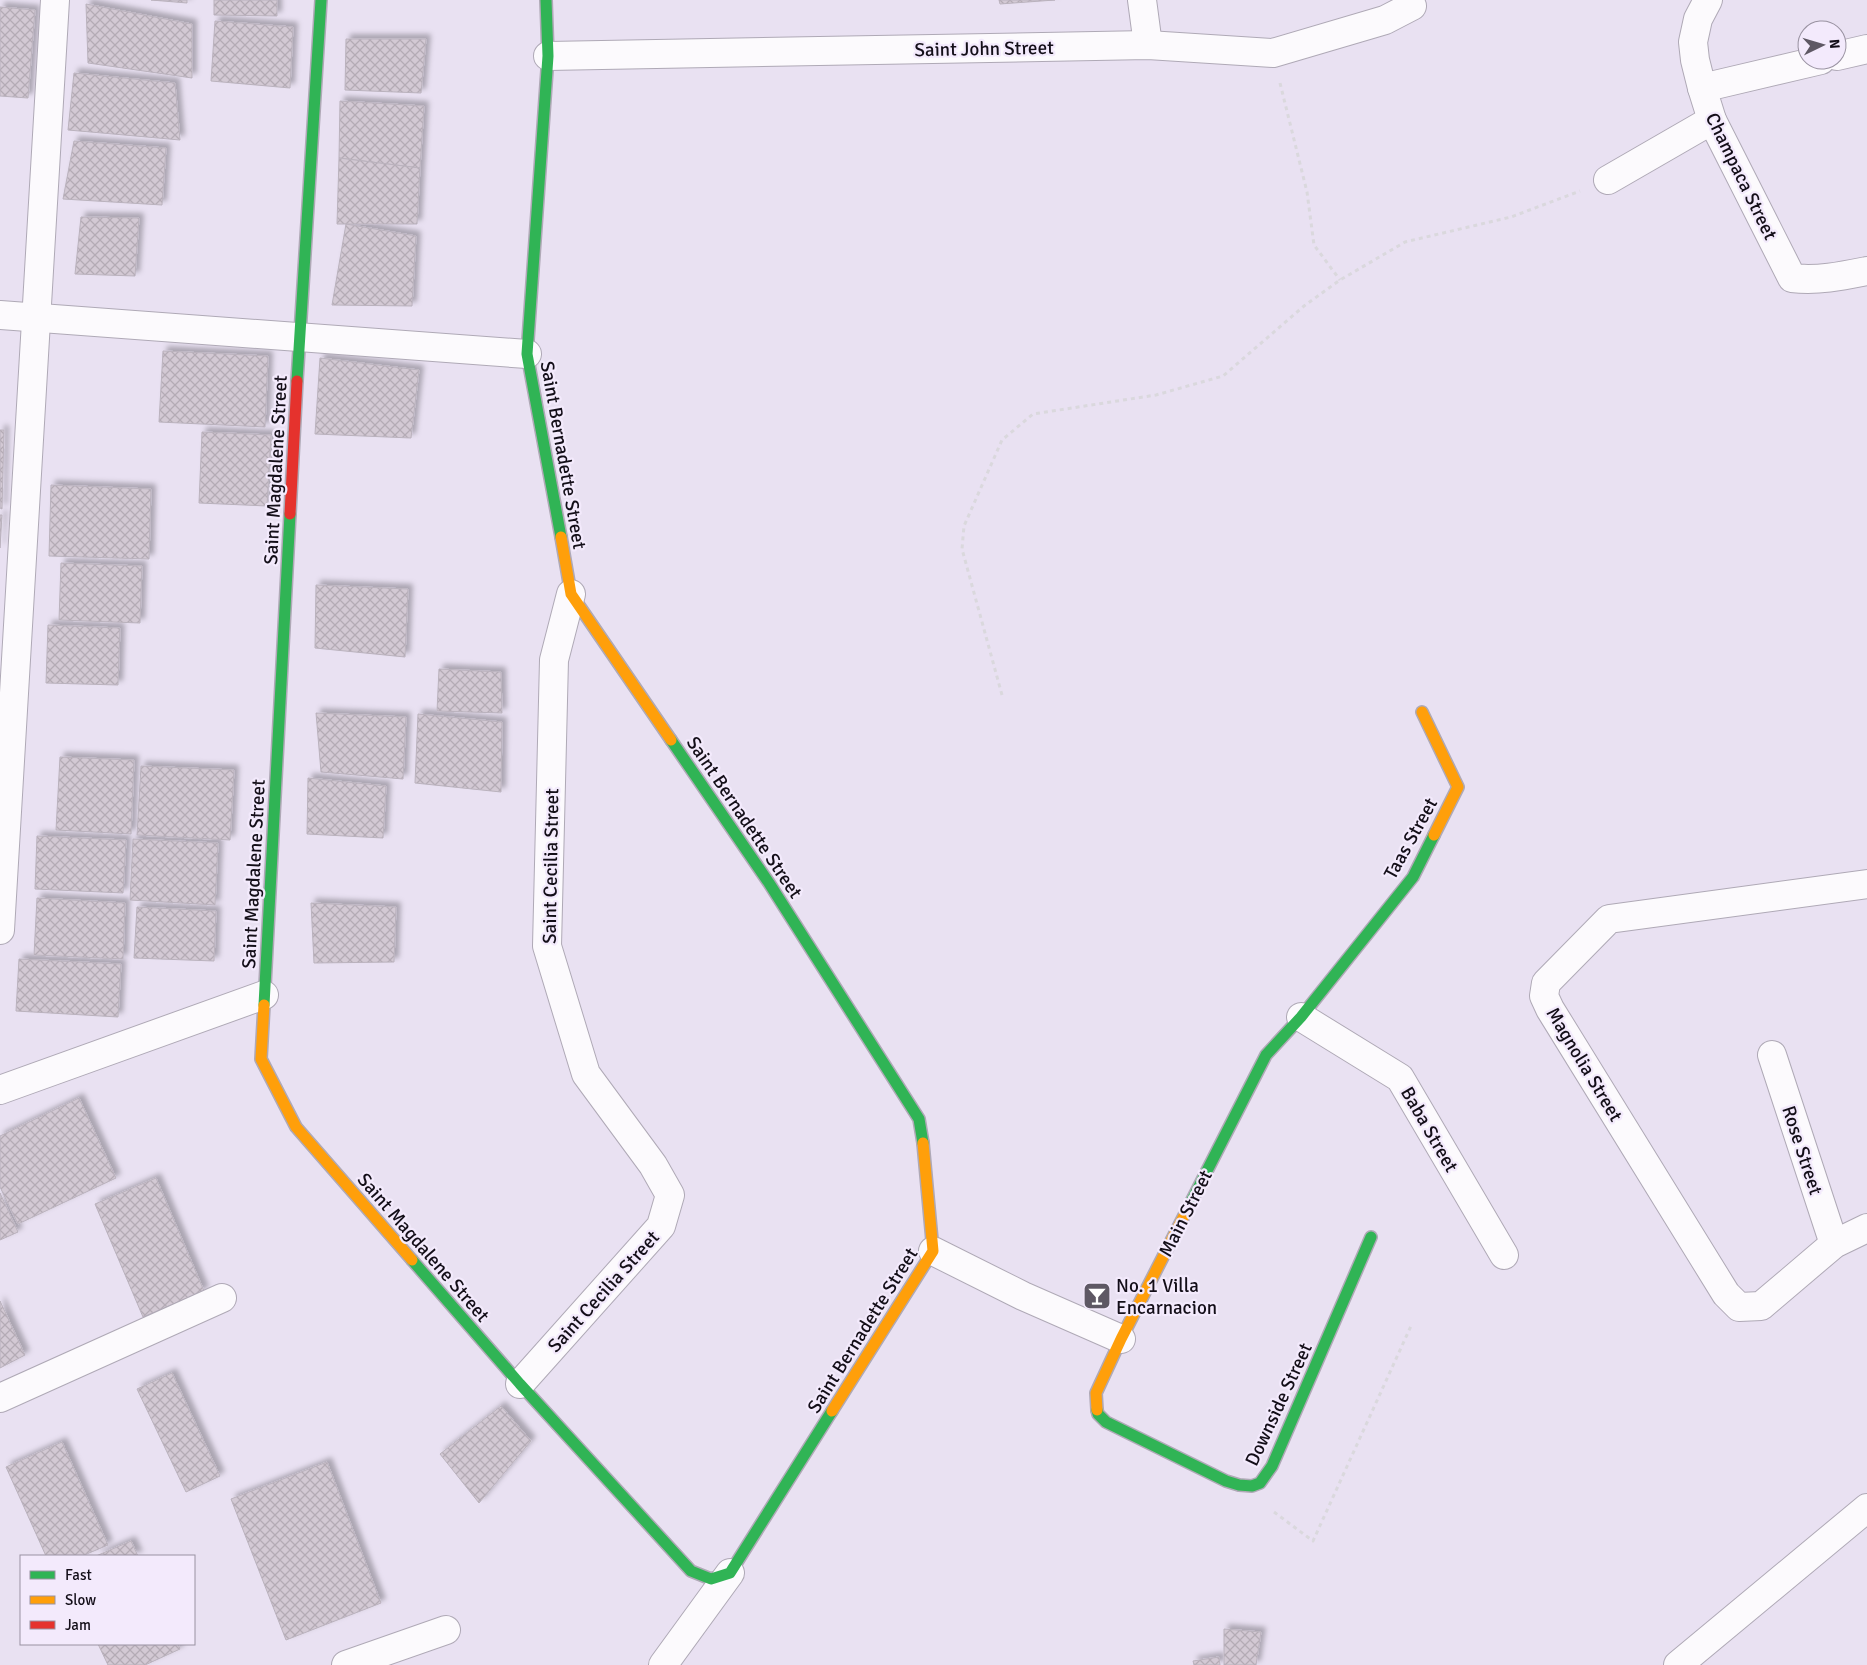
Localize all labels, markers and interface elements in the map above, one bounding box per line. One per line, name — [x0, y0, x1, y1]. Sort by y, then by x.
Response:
north arrow — [1797, 20, 1847, 70]
street label: Saint John Street — [914, 36, 1054, 62]
text: N — [1826, 38, 1843, 50]
street label: Champaca Street — [1700, 109, 1782, 244]
street label: Saint Bernadette Street — [535, 359, 591, 551]
street label: Saint Magdalene Street — [259, 374, 293, 565]
street label: Saint Bernadette Street — [681, 732, 808, 903]
street label: Saint Magdalene Street — [237, 778, 271, 969]
street label: Saint Cecilia Street — [538, 788, 564, 944]
street label: Taas Street — [1379, 793, 1443, 883]
street label: Magnolia Street — [1541, 1003, 1628, 1126]
street label: Baba Street — [1395, 1083, 1463, 1177]
street label: Rose Street — [1776, 1103, 1828, 1198]
street label: Main Street — [1154, 1166, 1218, 1261]
street label: Saint Magdalene Street — [352, 1168, 495, 1327]
street label: Saint Cecilia Street — [543, 1226, 665, 1358]
street label: Saint Bernadette Street — [802, 1243, 924, 1418]
place label: No. 1 Villa Encarnacion — [1116, 1274, 1217, 1320]
bar icon: No. 1 Villa Encarnacion — [1082, 1281, 1112, 1311]
street label: Downside Street — [1240, 1339, 1318, 1470]
legend — [20, 1555, 195, 1645]
text: Fast — [65, 1566, 92, 1584]
text: Slow — [65, 1591, 96, 1609]
text: Jam — [65, 1616, 91, 1634]

